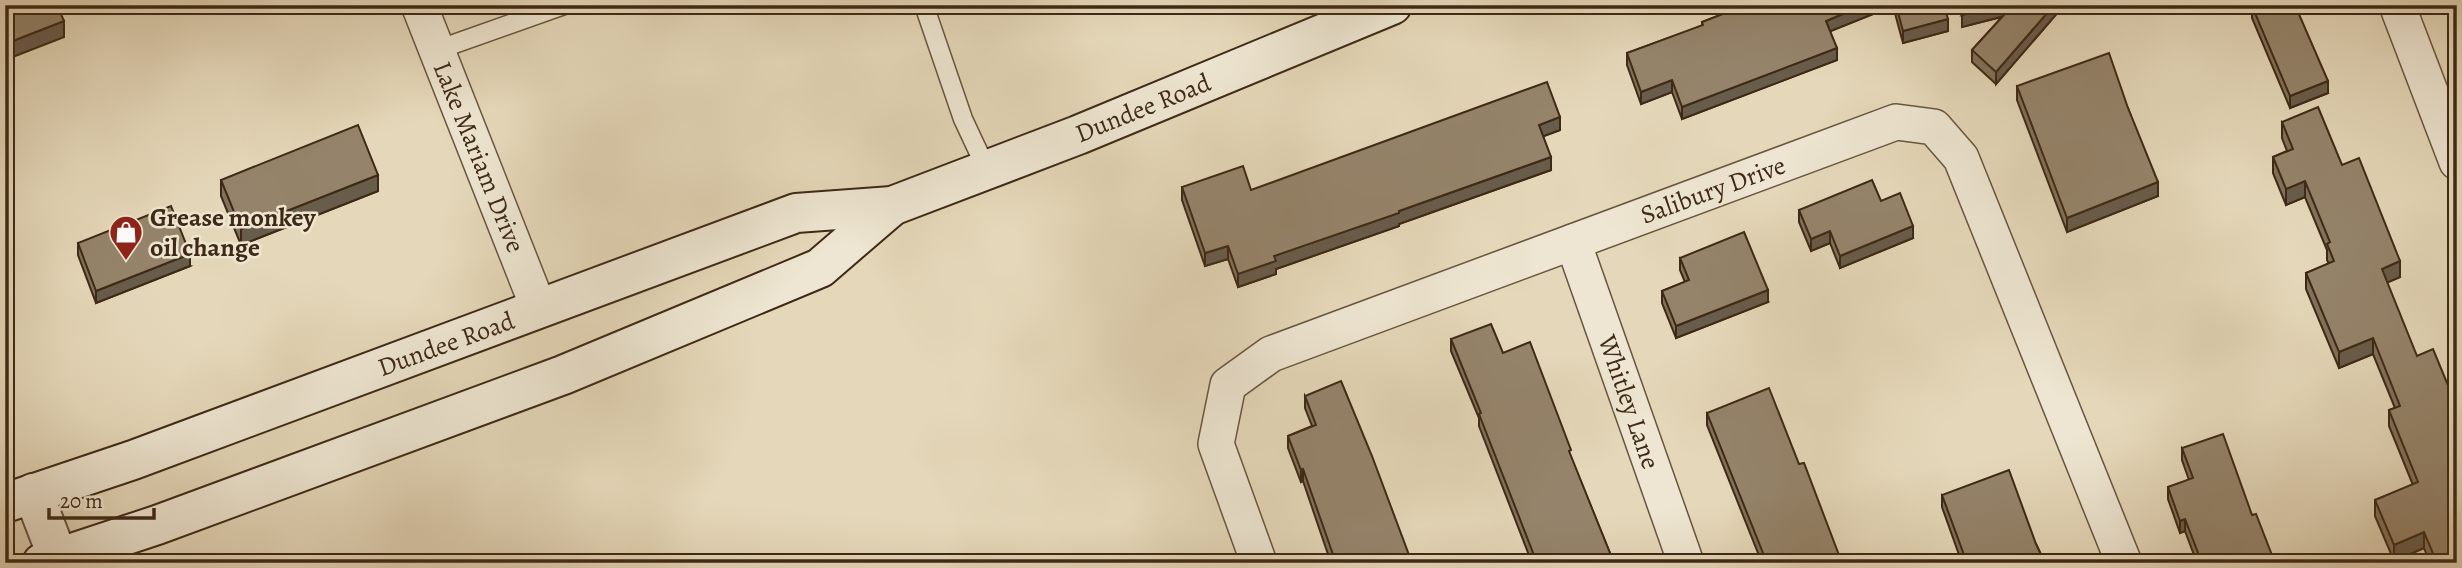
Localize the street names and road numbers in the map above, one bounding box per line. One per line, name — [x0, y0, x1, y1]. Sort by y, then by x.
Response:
street label: Lake Mariam Drive — [425, 56, 533, 258]
street label: Dundee Road — [1070, 65, 1216, 151]
street label: Salibury Drive — [1636, 148, 1790, 232]
street label: Dundee Road — [373, 303, 519, 385]
street label: Whitley Lane — [1589, 329, 1668, 474]

